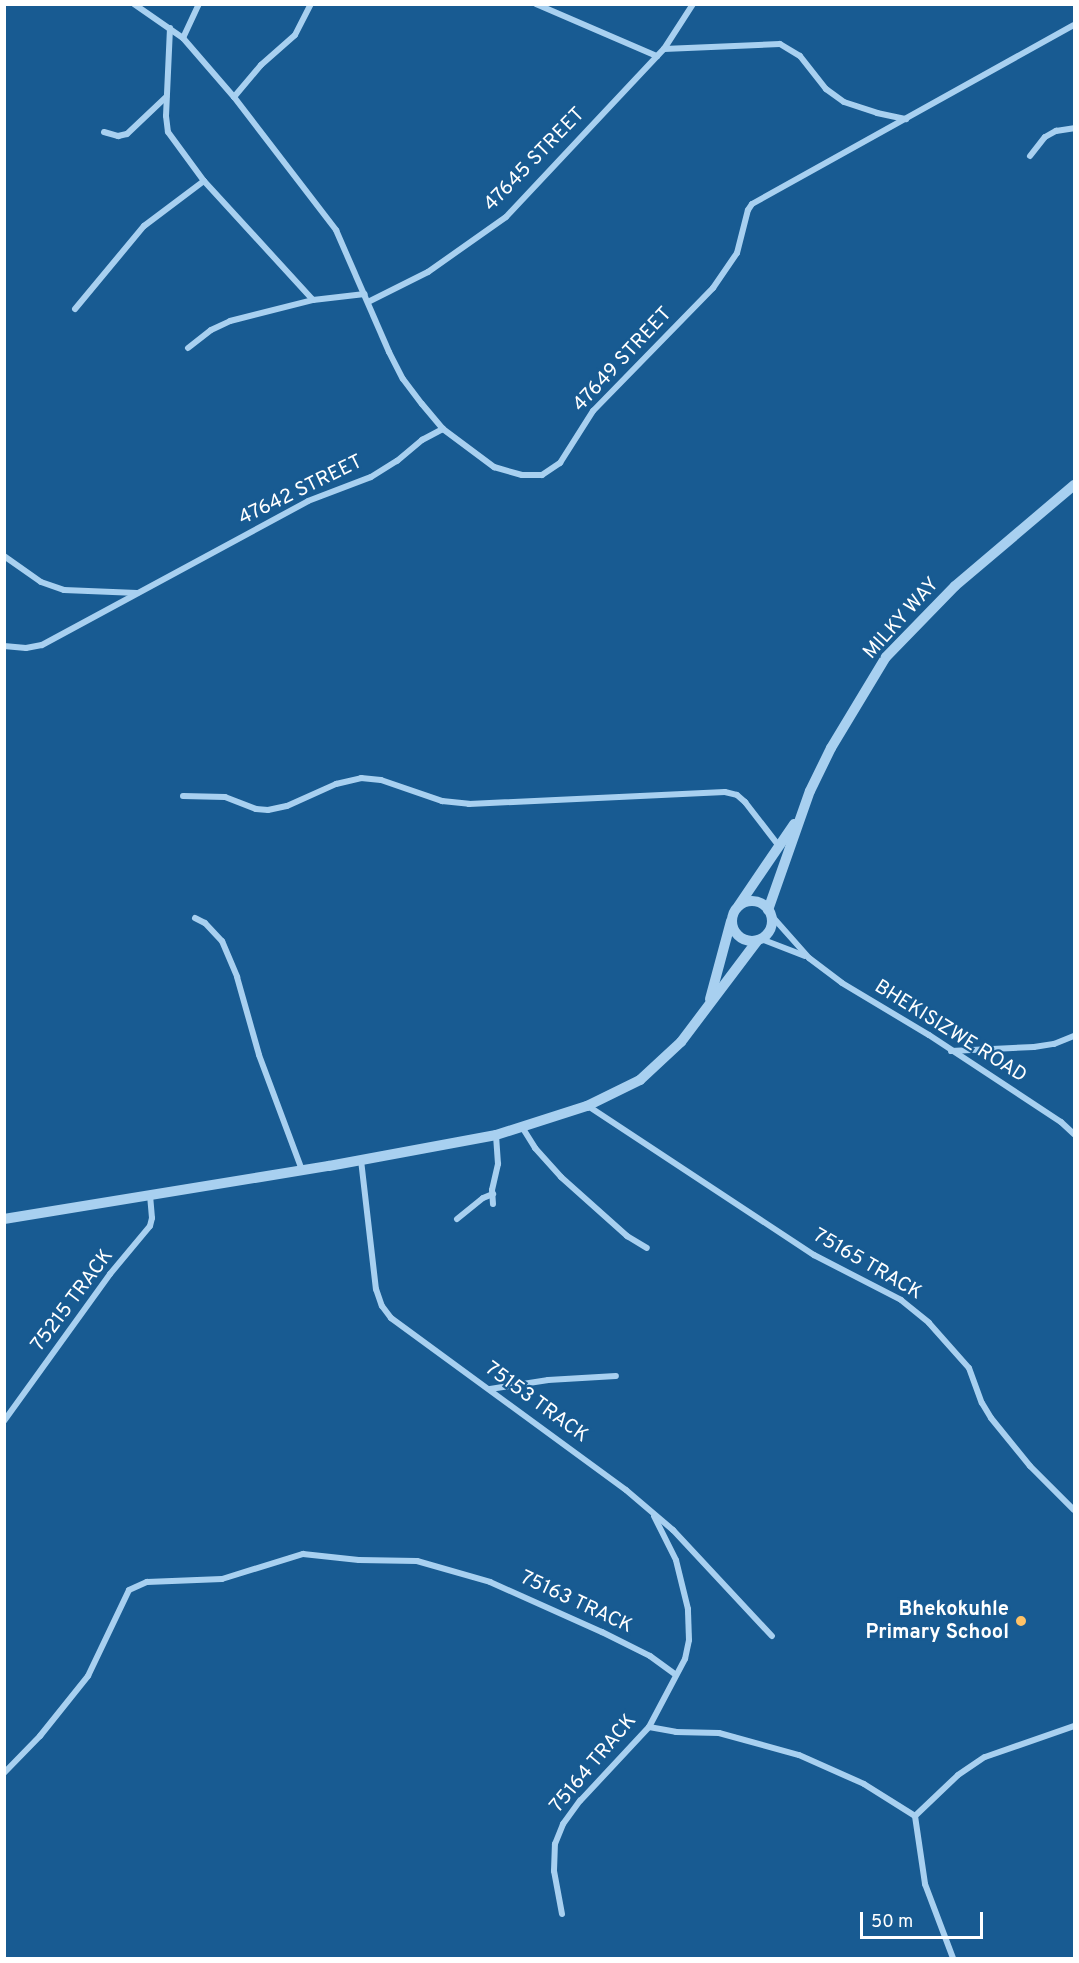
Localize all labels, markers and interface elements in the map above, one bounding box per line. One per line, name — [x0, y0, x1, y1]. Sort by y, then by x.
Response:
street label: 47645 STREET — [479, 103, 591, 217]
street label: 47649 STREET — [568, 303, 678, 417]
street label: 47642 STREET — [235, 451, 367, 531]
street label: MILKY WAY — [859, 573, 945, 665]
street label: BHEKISIZWE ROAD — [870, 976, 1030, 1088]
street label: 75165 TRACK — [808, 1224, 926, 1306]
street label: 75215 TRACK — [27, 1245, 119, 1357]
street label: 75153 TRACK — [479, 1357, 593, 1449]
street label: 75163 TRACK — [516, 1566, 636, 1640]
place label: Bhekokuhle Primary School — [865, 1598, 1009, 1645]
marker: Bhekokuhle Primary School — [1014, 1614, 1028, 1628]
street label: 75164 TRACK — [545, 1709, 643, 1819]
scale bar — [863, 1900, 986, 1938]
text: 50 m — [871, 1911, 913, 1934]

